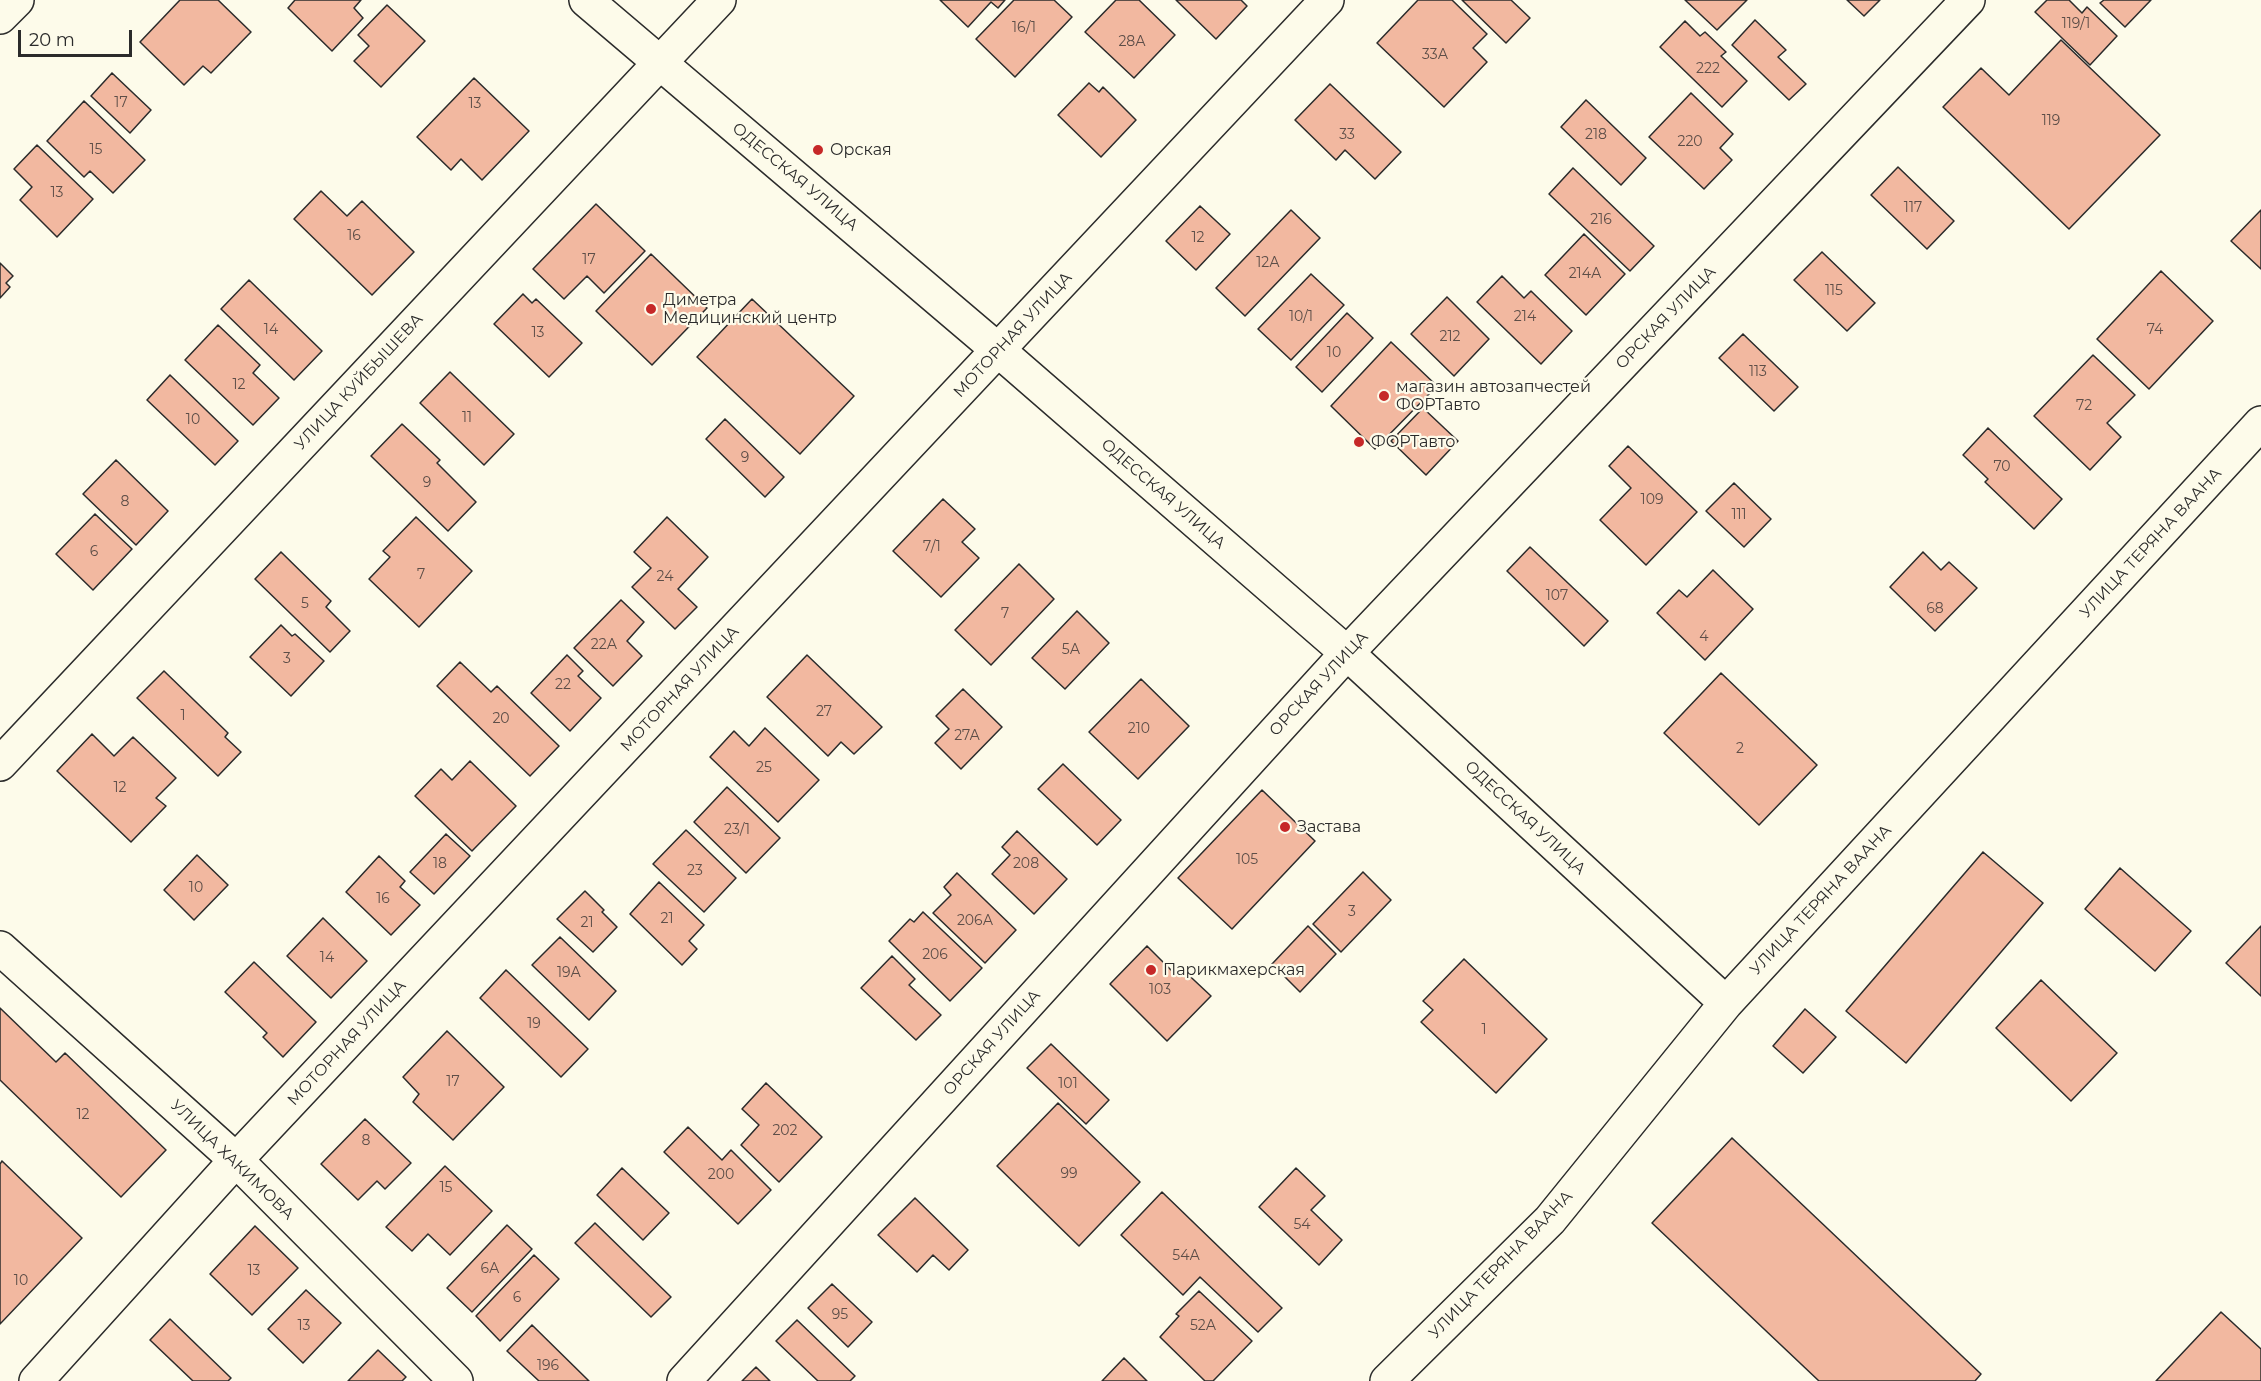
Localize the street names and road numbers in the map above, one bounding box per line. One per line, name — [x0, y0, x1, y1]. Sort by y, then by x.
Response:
street label: ОДЕССКАЯ УЛИЦА — [728, 119, 862, 235]
street label: ОРСКАЯ УЛИЦА — [1612, 262, 1720, 374]
street label: МОТОРНАЯ УЛИЦА — [950, 268, 1076, 402]
street label: УЛИЦА КУЙБЫШЕВА — [291, 310, 427, 454]
street label: ОДЕССКАЯ УЛИЦА — [1097, 435, 1229, 553]
street label: УЛИЦА ТЕРЯНА ВААНА — [2076, 464, 2226, 622]
street label: МОТОРНАЯ УЛИЦА — [617, 622, 743, 756]
street label: ОРСКАЯ УЛИЦА — [1266, 628, 1372, 740]
street label: ОДЕССКАЯ УЛИЦА — [1461, 757, 1589, 879]
street label: УЛИЦА ТЕРЯНА ВААНА — [1746, 821, 1896, 979]
street label: МОТОРНАЯ УЛИЦА — [284, 976, 410, 1110]
street label: ОРСКАЯ УЛИЦА — [939, 986, 1045, 1100]
street label: УЛИЦА ХАКИМОВА — [166, 1096, 298, 1224]
street label: УЛИЦА ТЕРЯНА ВААНА — [1425, 1187, 1577, 1343]

